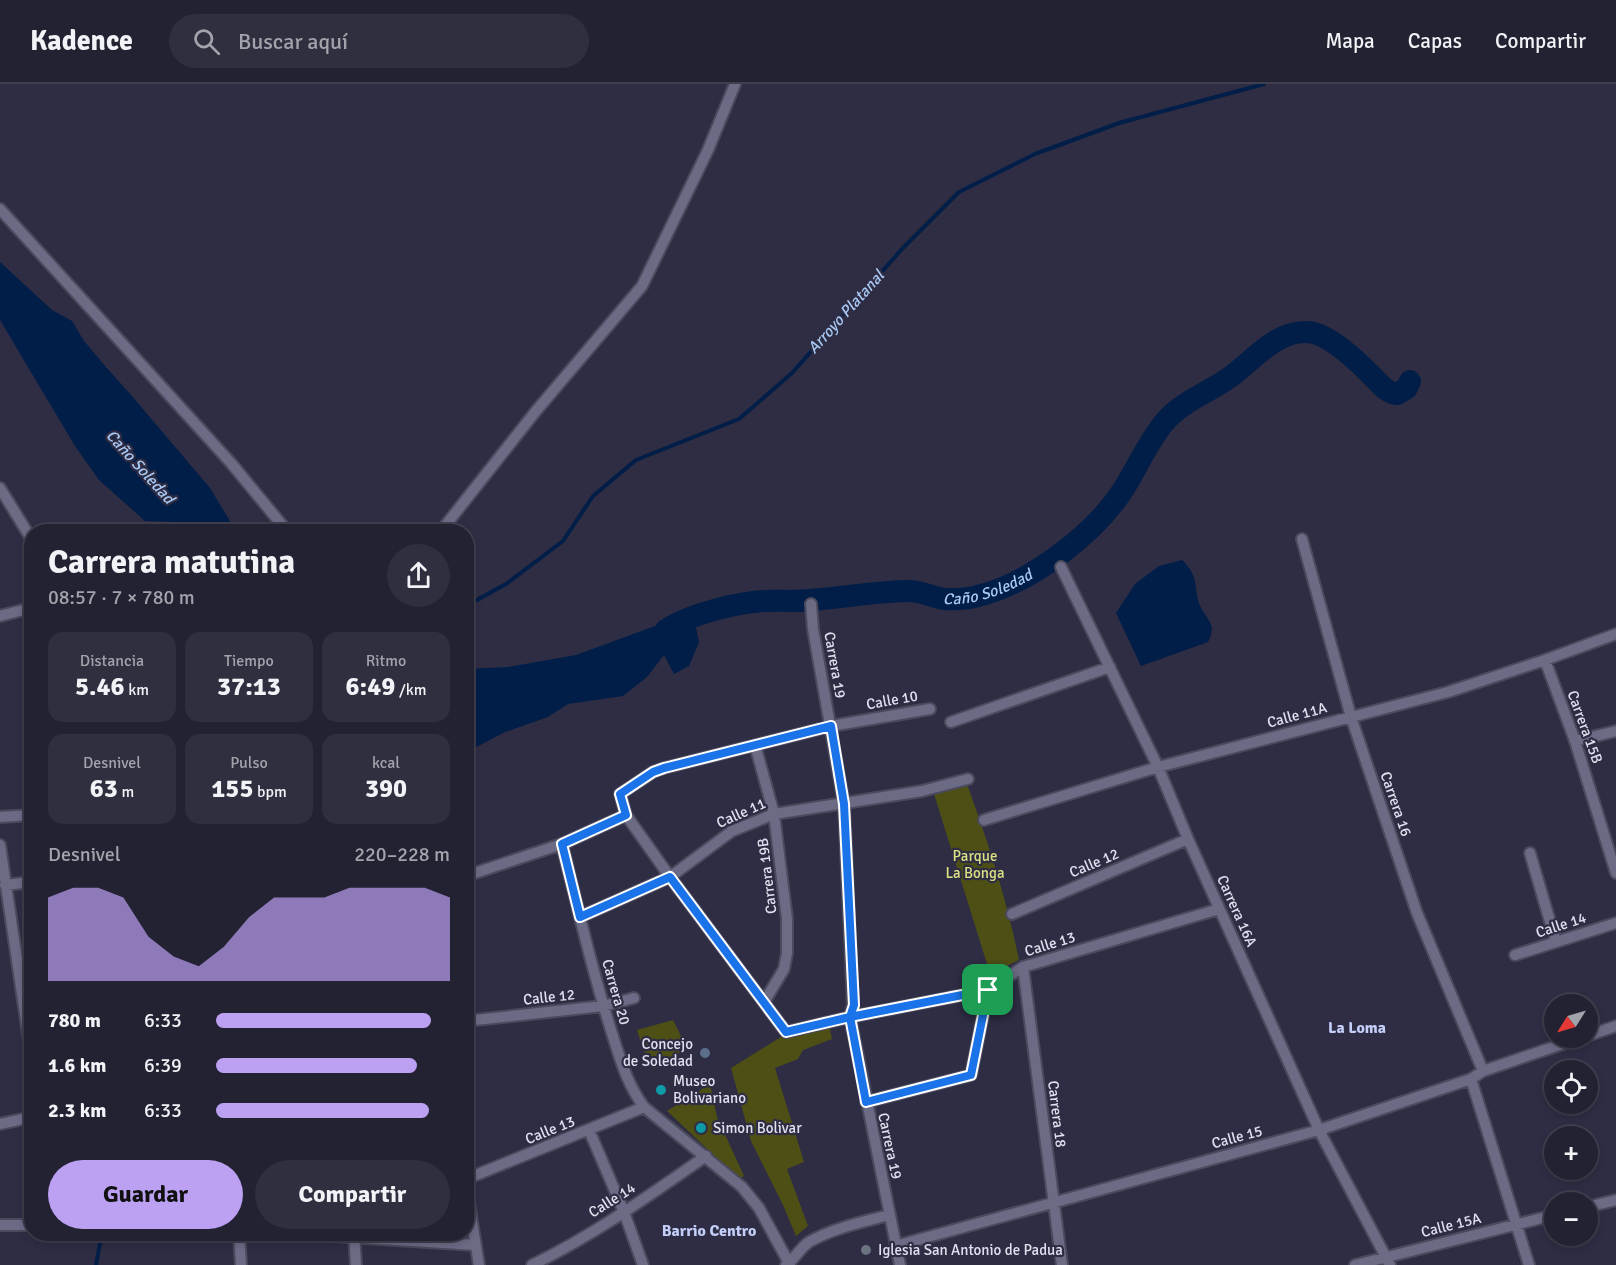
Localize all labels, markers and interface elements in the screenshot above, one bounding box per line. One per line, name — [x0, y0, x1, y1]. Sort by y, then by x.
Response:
search box — [169, 14, 589, 68]
text: Kadence — [30, 24, 133, 58]
icon: search — [190, 25, 223, 58]
text: Buscar aquí — [238, 28, 348, 55]
text: Mapa — [1325, 28, 1375, 54]
text: Capas — [1408, 28, 1462, 54]
text: Compartir — [1495, 28, 1586, 54]
water label: Arroyo Platanal — [803, 265, 890, 358]
water label: Caño Soledad — [101, 426, 180, 510]
text: Carrera matutina — [48, 542, 295, 583]
button: share — [387, 544, 450, 607]
water label: Caño Soledad — [942, 564, 1038, 609]
text: 08:57 · 7 × 780 m — [48, 585, 195, 610]
street label: Carrera 19 — [820, 630, 850, 700]
text: Distancia — [80, 651, 144, 671]
text: Tiempo — [224, 651, 274, 671]
text: Ritmo — [366, 651, 406, 671]
text: 5.46 — [75, 671, 125, 703]
text: 37:13 — [217, 671, 281, 703]
text: 6:49 — [346, 671, 395, 703]
text: km — [125, 680, 149, 700]
text: /km — [395, 680, 426, 700]
street label: Calle 10 — [865, 687, 919, 713]
street label: Carrera 15B — [1563, 688, 1607, 766]
street label: Calle 11A — [1265, 698, 1329, 732]
text: Desnivel — [83, 753, 141, 773]
text: Pulso — [230, 753, 268, 773]
text: kcal — [372, 753, 400, 773]
street label: Carrera 16 — [1377, 769, 1415, 839]
text: 63 — [90, 773, 118, 805]
text: 155 — [211, 773, 253, 805]
text: 390 — [365, 773, 407, 805]
text: m — [118, 782, 134, 802]
text: bpm — [253, 782, 287, 802]
street label: Calle 11 — [714, 794, 768, 832]
street label: Carrera 19B — [753, 837, 781, 915]
text: Desnivel — [48, 842, 121, 867]
text: 220–228 m — [354, 842, 450, 867]
street label: Calle 12 — [1067, 845, 1121, 881]
park label: Parque La Bonga — [945, 847, 1005, 882]
street label: Carrera 16A — [1213, 872, 1261, 950]
street label: Calle 14 — [1533, 908, 1589, 942]
street label: Calle 13 — [1022, 928, 1078, 960]
street label: Carrera 20 — [598, 957, 634, 1027]
pin — [962, 964, 1013, 1015]
icon: arrive — [971, 973, 1004, 1006]
street label: Calle 12 — [522, 985, 576, 1009]
north arrow — [1544, 994, 1598, 1048]
map controls — [1544, 994, 1598, 1246]
text: 780 m — [48, 1008, 101, 1033]
text: 6:33 — [144, 1008, 182, 1033]
district label: La Loma — [1328, 1018, 1386, 1038]
place label: Concejo de Soledad — [623, 1035, 693, 1070]
marker: Concejo de Soledad — [698, 1046, 712, 1060]
text: 1.6 km — [48, 1053, 106, 1078]
text: 6:39 — [144, 1053, 182, 1078]
button: locate — [1544, 1060, 1598, 1114]
place label: Museo Bolivariano — [673, 1072, 746, 1107]
street label: Carrera 18 — [1044, 1079, 1070, 1149]
marker: Museo Bolivariano — [654, 1083, 668, 1097]
text: 2.3 km — [48, 1098, 106, 1123]
text: 6:33 — [144, 1098, 182, 1123]
street label: Carrera 19 — [874, 1111, 906, 1181]
street label: Calle 13 — [522, 1112, 578, 1148]
place label: Simon Bolivar — [713, 1119, 802, 1137]
marker: Simon Bolivar — [694, 1121, 708, 1135]
street label: Calle 15 — [1210, 1122, 1264, 1152]
button: + — [1544, 1126, 1598, 1180]
button: Guardar — [48, 1160, 243, 1229]
button: Compartir — [255, 1160, 450, 1229]
street label: Calle 14 — [585, 1179, 639, 1221]
button: − — [1544, 1192, 1598, 1246]
street label: Calle 15A — [1419, 1209, 1483, 1241]
district label: Barrio Centro — [662, 1221, 756, 1241]
place label: Iglesia San Antonio de Padua — [878, 1241, 1063, 1259]
marker: Iglesia San Antonio de Padua — [859, 1243, 873, 1257]

